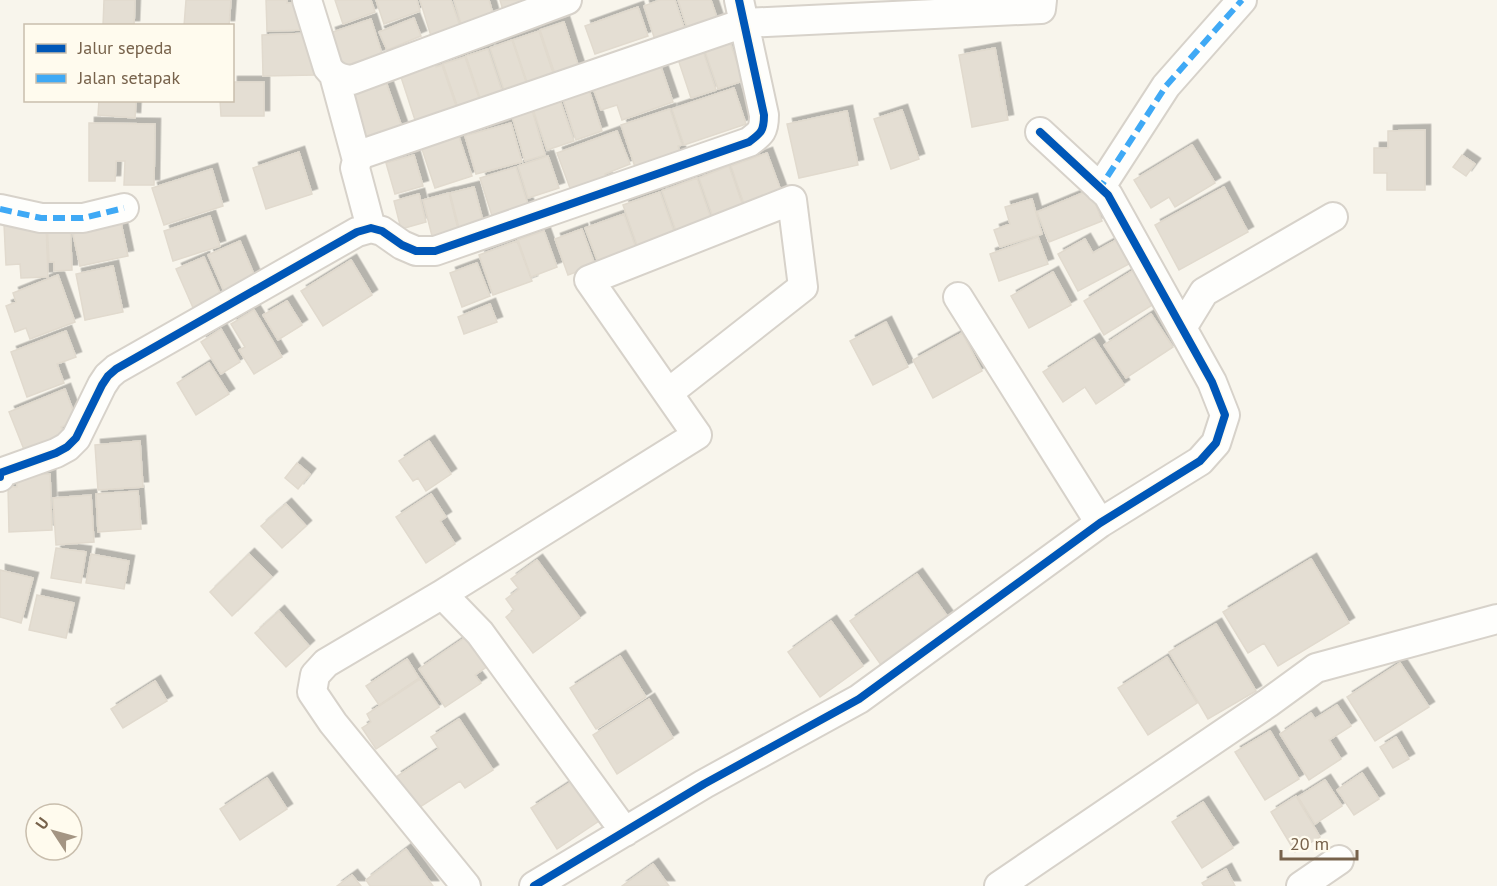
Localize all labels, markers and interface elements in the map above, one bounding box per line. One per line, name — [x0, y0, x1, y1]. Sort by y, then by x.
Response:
legend — [24, 24, 234, 102]
text: Jalur sepeda — [77, 36, 172, 59]
text: Jalan setapak — [77, 66, 180, 89]
north arrow — [24, 802, 84, 862]
text: U — [31, 813, 53, 833]
scale bar — [1281, 823, 1358, 861]
text: 20 m — [1290, 832, 1329, 855]

